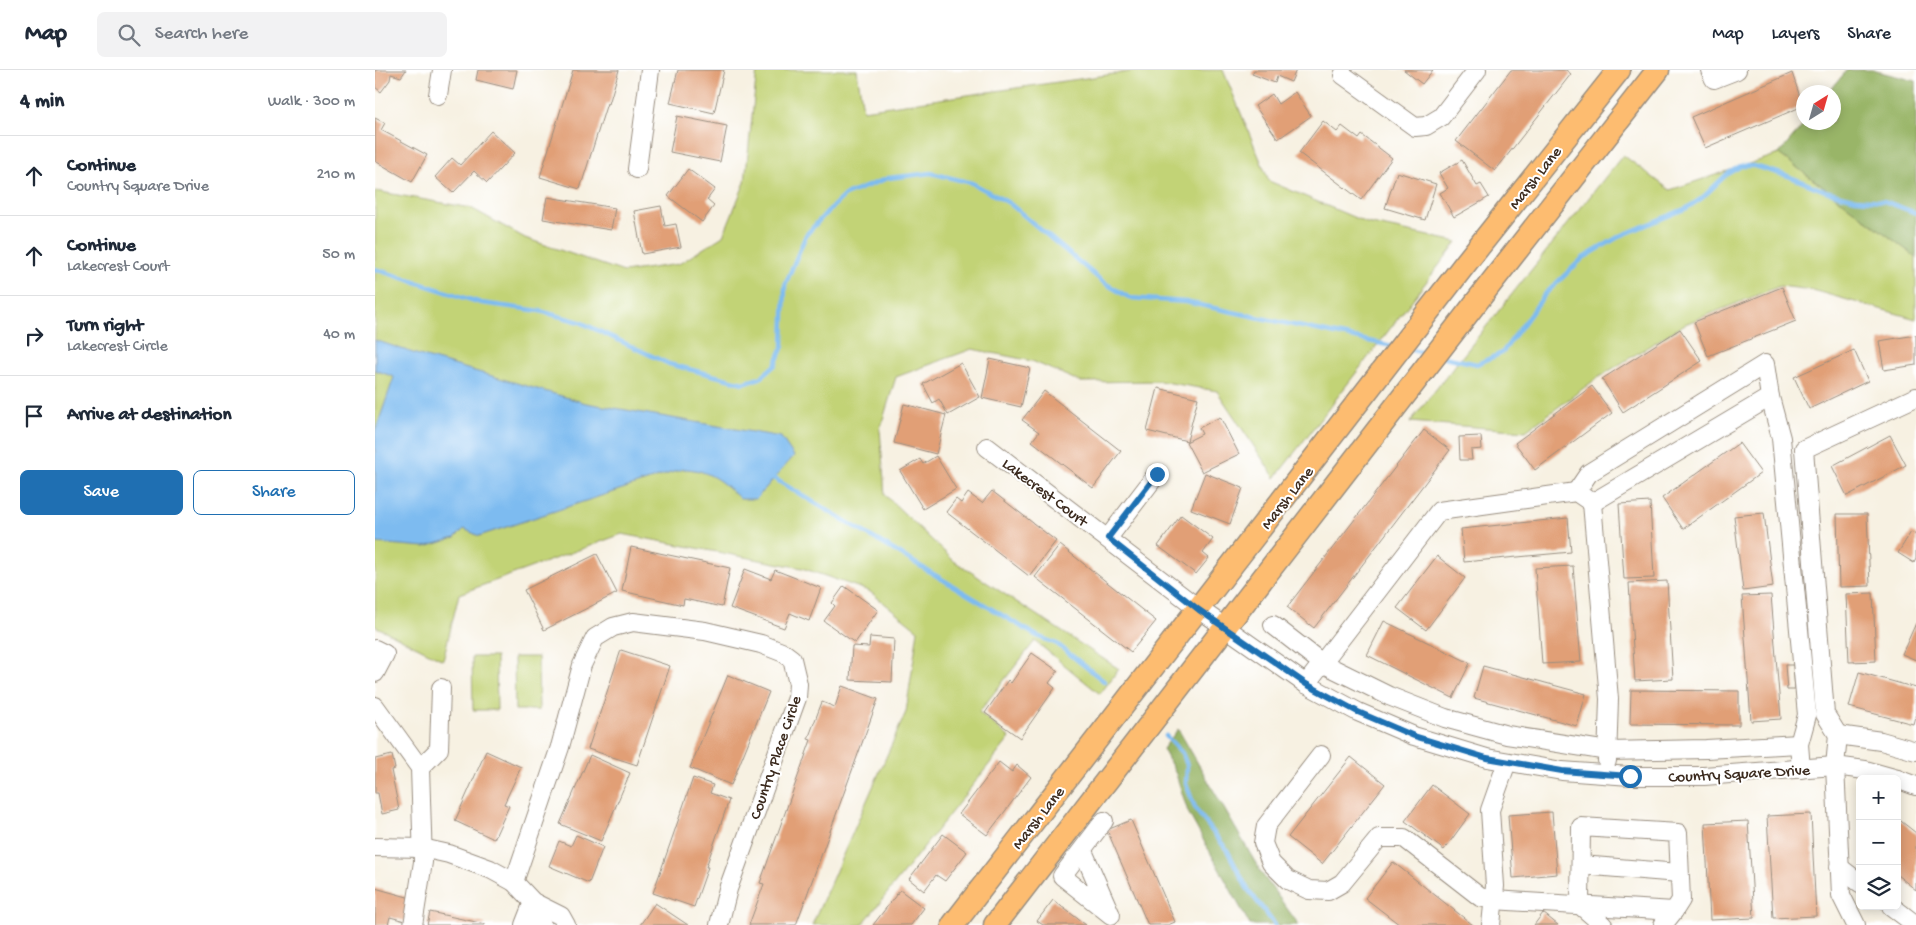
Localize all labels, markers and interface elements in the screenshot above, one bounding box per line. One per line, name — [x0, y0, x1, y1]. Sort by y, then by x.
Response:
search box — [97, 12, 447, 57]
text: Map — [25, 20, 67, 49]
icon: search — [115, 21, 143, 49]
text: Search here — [155, 23, 248, 46]
text: Map — [1712, 24, 1744, 45]
text: Layers — [1772, 24, 1819, 45]
text: Share — [1847, 24, 1891, 45]
north arrow — [1796, 85, 1841, 130]
text: 4 min — [20, 90, 64, 115]
text: Walk · 300 m — [268, 93, 355, 112]
street label: Marsh Lane — [1506, 143, 1568, 214]
text: Continue — [67, 155, 136, 178]
icon: ahead — [20, 162, 48, 190]
text: 210 m — [316, 166, 355, 185]
text: Country Square Drive — [67, 178, 209, 197]
text: Continue — [67, 235, 136, 258]
icon: ahead — [20, 242, 48, 270]
text: 50 m — [322, 246, 355, 265]
text: Lakecrest Court — [67, 258, 169, 277]
text: Turn right — [67, 315, 143, 338]
icon: right — [20, 322, 48, 350]
text: 40 m — [323, 326, 355, 345]
text: Lakecrest Circle — [67, 338, 168, 357]
icon: arrive — [20, 402, 48, 430]
text: Arrive at destination — [67, 404, 231, 427]
street label: Lakecrest Court — [997, 455, 1092, 533]
route end — [1146, 463, 1169, 486]
street label: Marsh Lane — [1258, 463, 1320, 534]
button: Save — [20, 470, 183, 515]
button: Share — [193, 470, 355, 515]
street label: Country Place Circle — [747, 693, 808, 823]
street label: Country Square Drive — [1668, 762, 1811, 789]
route start — [1619, 765, 1642, 788]
map controls — [1856, 775, 1901, 910]
button: + — [1856, 775, 1901, 820]
street label: Marsh Lane — [1009, 783, 1071, 854]
button: − — [1856, 820, 1901, 865]
button: layers — [1856, 865, 1901, 910]

